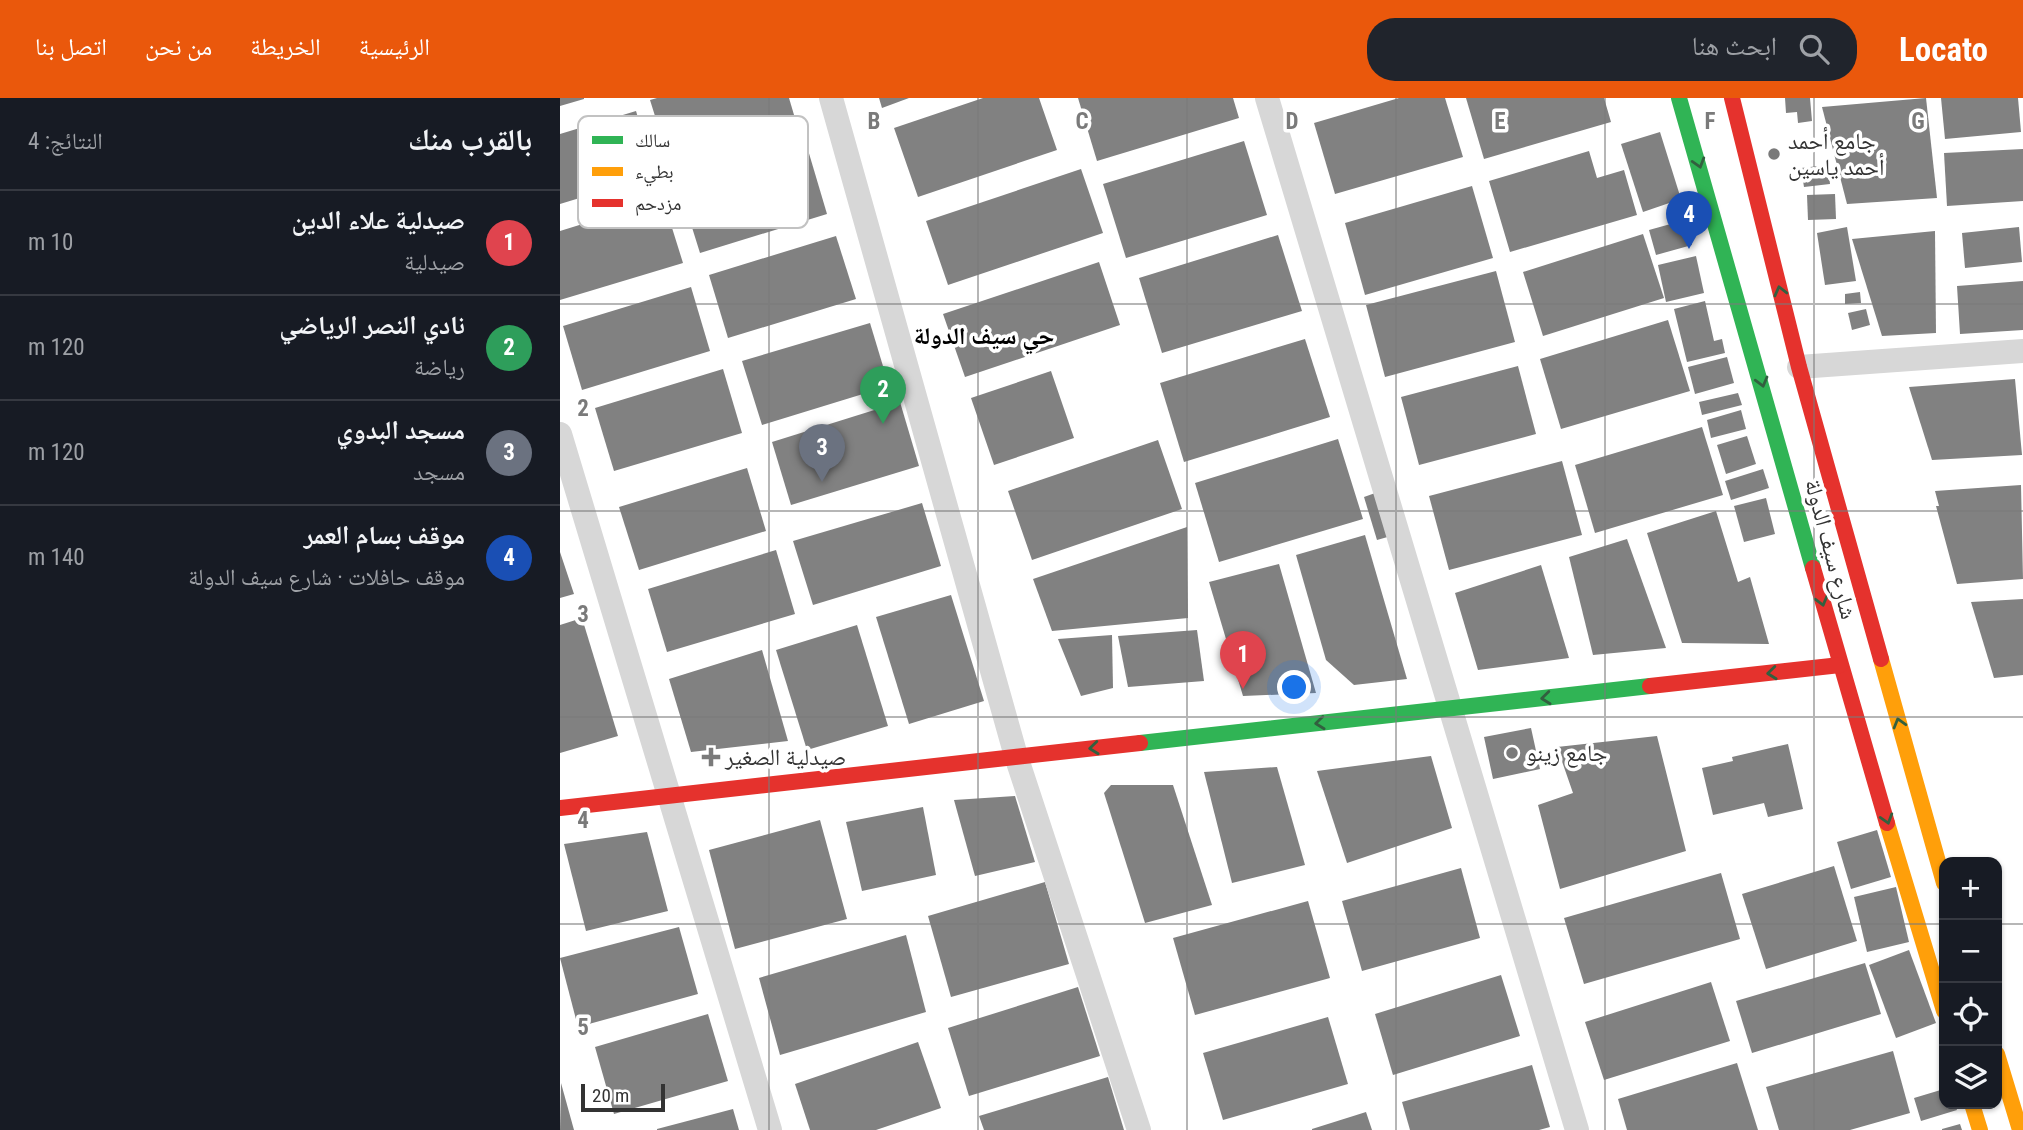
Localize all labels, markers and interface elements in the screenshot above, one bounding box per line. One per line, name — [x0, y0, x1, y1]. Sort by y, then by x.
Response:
search box — [1367, 18, 1857, 81]
icon: search — [1795, 30, 1833, 68]
text: Locato — [1899, 30, 1988, 69]
text: ابحث هنا — [1692, 31, 1777, 61]
text: اتصل بنا — [35, 33, 107, 61]
text: من نحن — [145, 33, 212, 61]
text: الخريطة — [250, 33, 321, 61]
text: الرئيسية — [359, 33, 430, 61]
text: B — [868, 108, 880, 135]
text: C — [1075, 108, 1089, 135]
text: D — [1286, 108, 1299, 135]
text: E — [1494, 108, 1506, 135]
text: F — [1705, 108, 1716, 135]
text: G — [1911, 108, 1925, 135]
legend — [578, 116, 808, 228]
text: بالقرب منك — [408, 122, 532, 157]
place label: جامع أحمد أحمد ياسين — [1788, 127, 1884, 181]
text: النتائج: 4 — [28, 128, 103, 155]
text: سالك — [635, 129, 670, 152]
marker: جامع أحمد أحمد ياسين — [1766, 146, 1782, 162]
one-way arrow — [1690, 157, 1705, 169]
text: بطيء — [635, 160, 674, 187]
pin: 4 — [1666, 191, 1712, 249]
text: مزدحم — [635, 192, 681, 216]
text: صيدلية علاء الدين — [292, 205, 465, 235]
text: 10 m — [28, 229, 73, 256]
text: 1 — [503, 229, 515, 256]
text: صيدلية — [404, 249, 465, 276]
one-way arrow — [1774, 285, 1788, 297]
text: نادي النصر الرياضي — [279, 310, 465, 340]
district label: حي سيف الدولة — [914, 322, 1054, 355]
text: 120 m — [28, 334, 85, 361]
text: 2 — [503, 334, 515, 361]
text: رياضة — [414, 354, 465, 381]
pin: 2 — [860, 366, 906, 424]
one-way arrow — [1753, 376, 1768, 388]
text: 2 — [577, 395, 589, 422]
text: مسجد البدوي — [336, 415, 465, 445]
pin: 3 — [799, 424, 845, 482]
text: 120 m — [28, 439, 85, 466]
text: 3 — [503, 439, 515, 466]
text: مسجد — [413, 459, 465, 486]
street label: شارع سيف الدولة — [1798, 476, 1862, 622]
text: موقف بسام العمر — [304, 520, 465, 550]
text: 140 m — [28, 544, 85, 571]
text: 4 — [503, 544, 515, 571]
text: موقف حافلات · شارع سيف الدولة — [188, 564, 465, 591]
one-way arrow — [1814, 595, 1829, 607]
text: 3 — [577, 601, 589, 628]
pin: 1 — [1220, 631, 1266, 689]
one-way arrow — [1766, 665, 1778, 680]
your location — [1277, 670, 1311, 704]
one-way arrow — [1540, 690, 1552, 705]
one-way arrow — [1314, 715, 1326, 730]
one-way arrow — [1892, 717, 1907, 729]
one-way arrow — [1088, 740, 1099, 755]
place label: جامع زينو — [1526, 740, 1607, 768]
place label: صيدلية الصغير — [724, 744, 846, 771]
marker: جامع زينو — [1504, 745, 1520, 761]
marker: صيدلية الصغير — [703, 749, 719, 765]
text: 4 — [577, 807, 589, 834]
one-way arrow — [1878, 813, 1893, 825]
map controls — [1939, 857, 2002, 1109]
button: + — [1939, 857, 2002, 920]
button: − — [1939, 920, 2002, 983]
button: locate — [1939, 983, 2002, 1046]
text: 5 — [577, 1014, 589, 1041]
button: layers — [1939, 1046, 2002, 1109]
scale bar — [581, 1081, 665, 1113]
text: 20 m — [592, 1084, 629, 1107]

